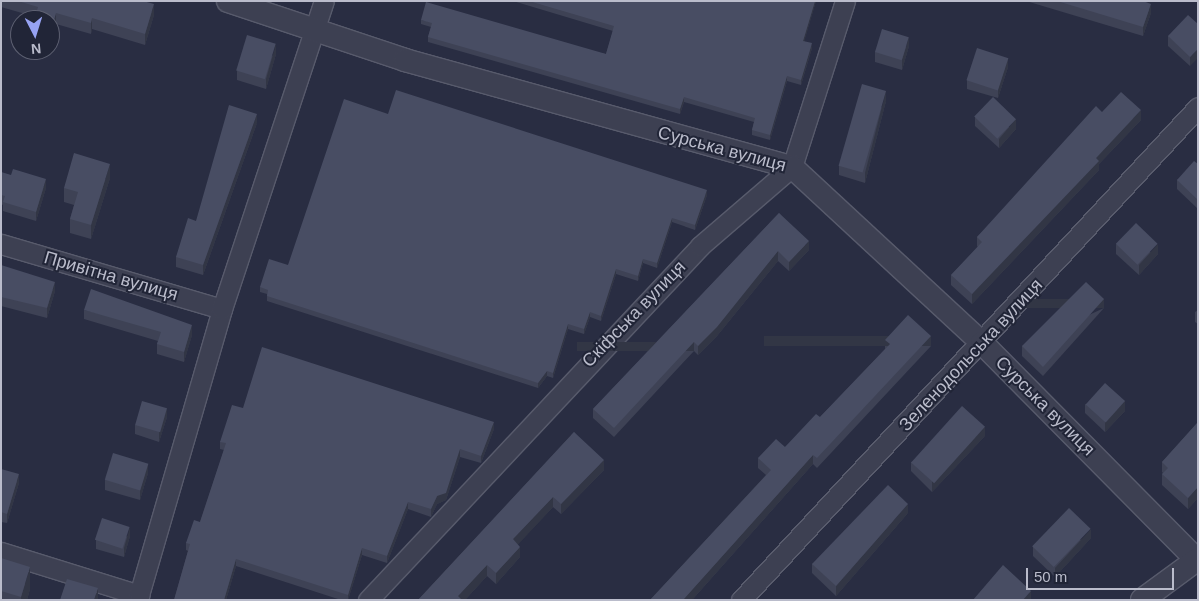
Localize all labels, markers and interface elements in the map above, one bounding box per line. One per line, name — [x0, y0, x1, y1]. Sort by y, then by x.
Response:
north arrow — [10, 10, 60, 60]
text: N — [30, 41, 42, 57]
street label: Сурська вулиця — [656, 122, 788, 176]
street label: Привітна вулиця — [42, 247, 180, 305]
street label: Скіфська вулиця — [578, 256, 690, 372]
street label: Зеленодольська вулиця — [895, 274, 1047, 436]
street label: Сурська вулиця — [991, 352, 1099, 460]
scale bar — [1029, 558, 1176, 590]
text: 50 m — [1034, 568, 1067, 585]

